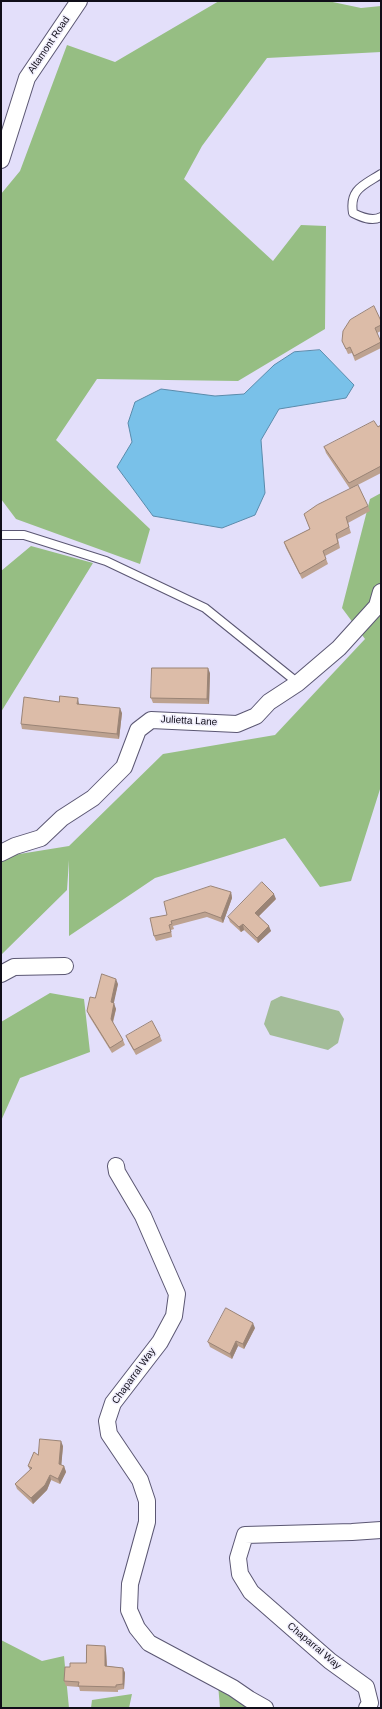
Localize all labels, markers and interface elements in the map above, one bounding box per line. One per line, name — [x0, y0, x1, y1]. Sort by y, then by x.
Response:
street label: Altamont Road — [26, 14, 72, 76]
street label: Julietta Lane — [160, 714, 218, 728]
street label: Chaparral Way — [110, 1346, 158, 1406]
street label: Chaparral Way — [285, 1620, 343, 1672]

